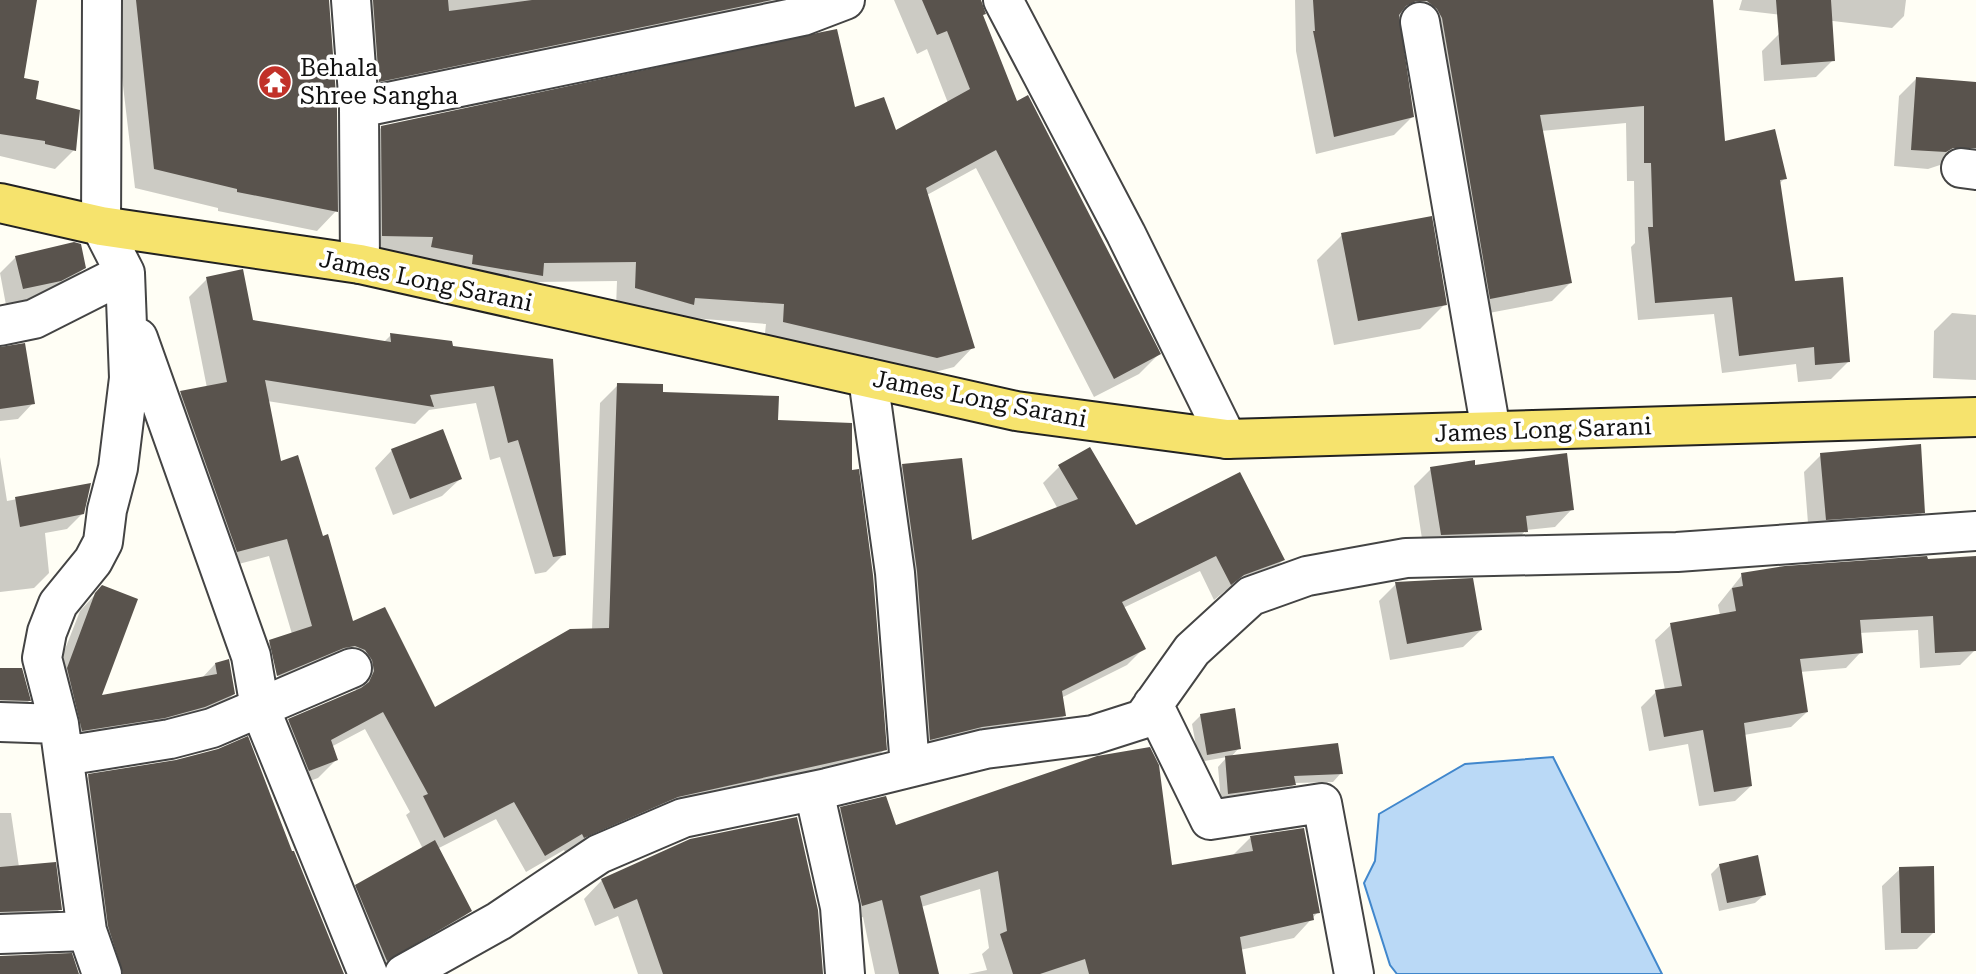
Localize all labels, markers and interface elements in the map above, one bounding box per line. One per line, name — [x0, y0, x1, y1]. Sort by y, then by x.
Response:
place label: Behala Shree Sangha — [300, 54, 458, 110]
temple icon: Behala Shree Sangha — [256, 63, 294, 101]
street label: James Long Sarani — [317, 245, 535, 317]
street label: James Long Sarani — [871, 365, 1090, 434]
street label: James Long Sarani — [1434, 412, 1652, 448]

